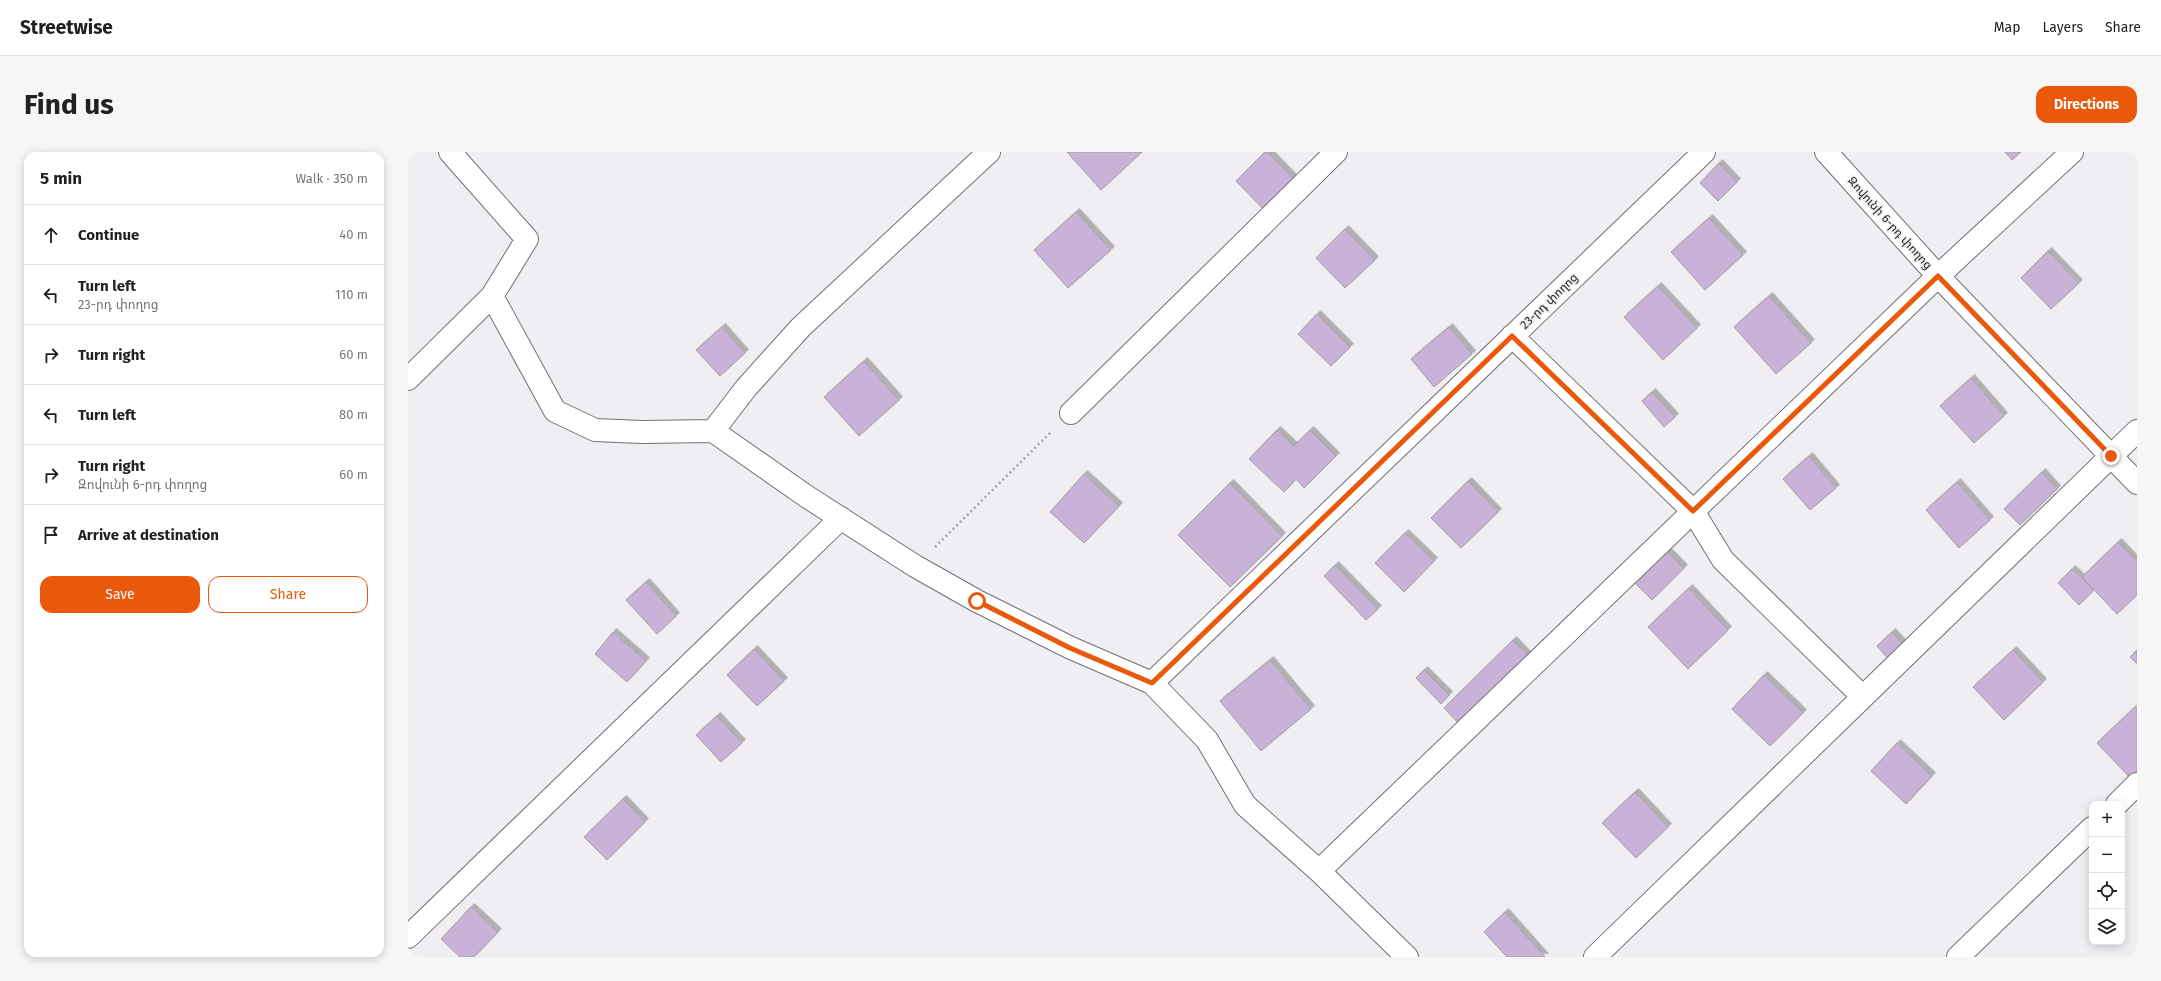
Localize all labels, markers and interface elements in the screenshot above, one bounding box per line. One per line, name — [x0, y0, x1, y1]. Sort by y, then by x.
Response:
text: Streetwise — [20, 16, 113, 39]
text: Map — [1994, 19, 2020, 36]
text: Layers — [2042, 19, 2083, 36]
text: Share — [2105, 19, 2141, 36]
button: Directions — [2036, 86, 2137, 123]
text: Find us — [24, 88, 114, 121]
text: 5 min — [40, 168, 82, 189]
text: Walk · 350 m — [295, 171, 368, 186]
street label: Զովունի 6-րդ փողոց — [1845, 174, 1935, 272]
icon: ahead — [40, 224, 62, 246]
text: Continue — [78, 226, 139, 244]
text: 40 m — [339, 227, 368, 242]
street label: 23-րդ փողոց — [1517, 270, 1581, 332]
text: Turn left — [78, 277, 136, 295]
icon: left — [40, 284, 62, 306]
text: 110 m — [335, 287, 368, 302]
text: 23-րդ փողոց — [78, 297, 159, 312]
icon: right — [40, 344, 62, 366]
text: Turn right — [78, 346, 145, 364]
text: 60 m — [339, 347, 368, 362]
icon: left — [40, 404, 62, 426]
text: Turn left — [78, 406, 136, 424]
text: 80 m — [339, 407, 368, 422]
route end — [2102, 447, 2120, 465]
text: Turn right — [78, 457, 145, 475]
icon: right — [40, 464, 62, 486]
text: 60 m — [339, 467, 368, 482]
text: Զովունի 6-րդ փողոց — [78, 477, 207, 492]
icon: arrive — [40, 524, 62, 546]
text: Arrive at destination — [78, 526, 219, 544]
button: Save — [40, 576, 200, 613]
button: Share — [208, 576, 368, 613]
route start — [968, 592, 986, 610]
map controls — [2089, 801, 2125, 945]
button: + — [2089, 801, 2125, 837]
button: − — [2089, 837, 2125, 873]
button: locate — [2089, 873, 2125, 909]
button: layers — [2089, 909, 2125, 945]

